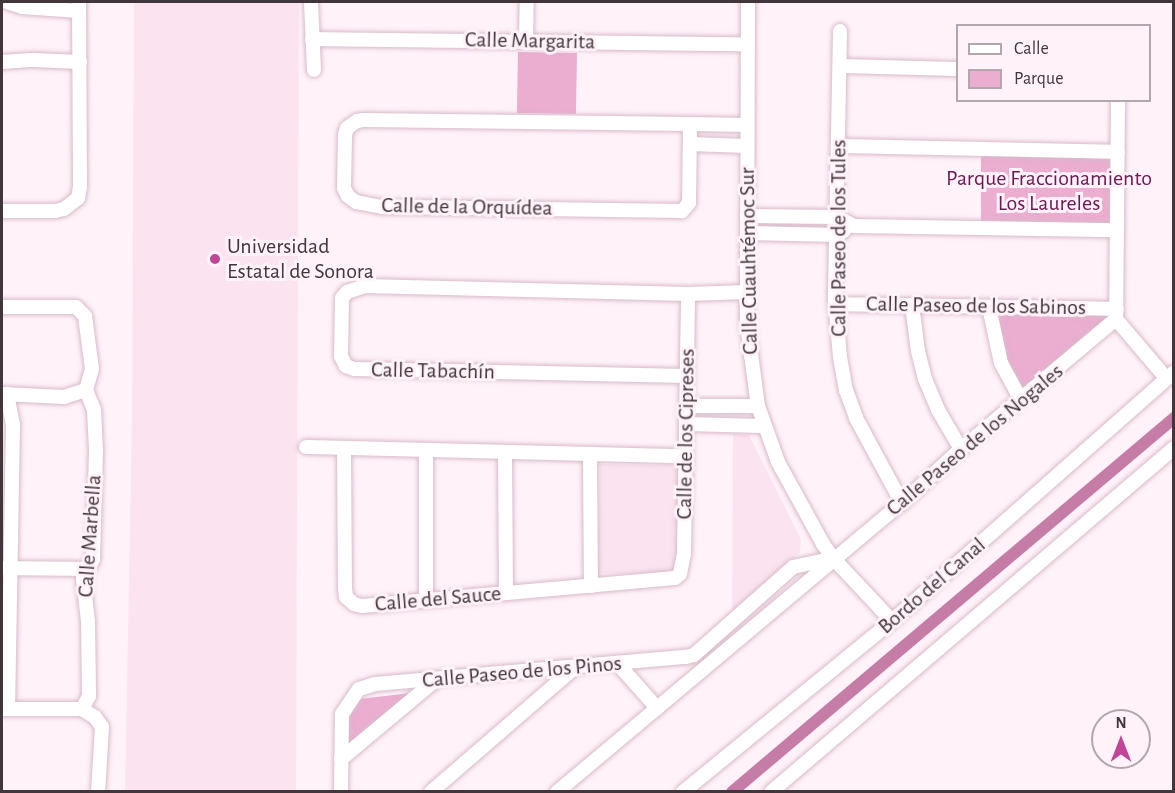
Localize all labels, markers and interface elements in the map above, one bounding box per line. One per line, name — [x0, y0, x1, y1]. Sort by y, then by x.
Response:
legend — [956, 24, 1151, 102]
street label: Calle Margarita — [465, 27, 595, 55]
text: Calle — [1014, 40, 1049, 58]
text: Parque — [1014, 70, 1063, 88]
street label: Calle Paseo de los Tules — [826, 139, 852, 337]
park label: Parque Fraccionamiento Los Laureles — [946, 165, 1152, 216]
street label: Calle Cuauhtémoc Sur — [734, 167, 764, 355]
street label: Calle de la Orquídea — [381, 192, 553, 222]
place label: Universidad Estatal de Sonora — [227, 233, 374, 284]
marker: Universidad Estatal de Sonora — [208, 252, 222, 266]
street label: Calle Paseo de los Sabinos — [866, 291, 1086, 321]
street label: Calle de los Cipreses — [671, 348, 701, 520]
street label: Calle Tabachín — [371, 357, 495, 385]
street label: Calle Paseo de los Nogales — [881, 358, 1069, 522]
street label: Calle Marbella — [73, 474, 107, 598]
street label: Bordo del Canal — [873, 532, 991, 640]
street label: Calle del Sauce — [374, 580, 502, 618]
street label: Calle Paseo de los Pinos — [421, 650, 623, 694]
north arrow — [1091, 709, 1151, 769]
text: N — [1115, 715, 1127, 731]

